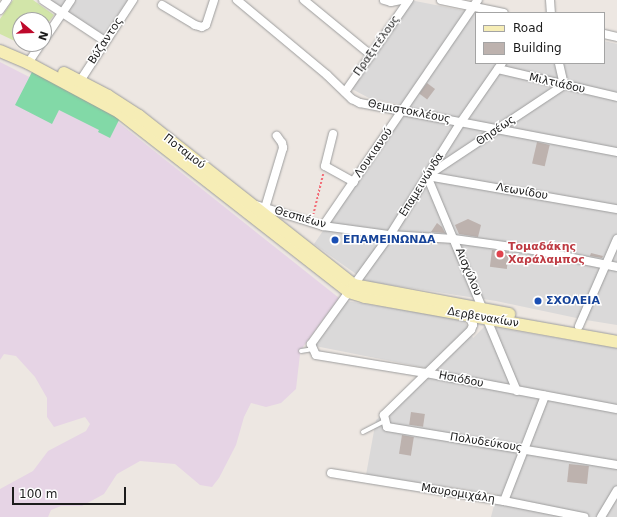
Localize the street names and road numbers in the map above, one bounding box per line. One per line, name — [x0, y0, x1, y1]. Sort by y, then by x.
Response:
street label: Πραξιτέλους — [351, 13, 403, 79]
street label: Βύζαντος — [86, 15, 126, 67]
street label: Μιλτιάδου — [528, 71, 586, 97]
street label: Θεμιστοκλέους — [366, 97, 452, 127]
street label: Θησέως — [474, 113, 518, 149]
street label: Λουκιανού — [352, 126, 396, 180]
street label: Ποταμού — [161, 132, 207, 172]
street label: Επαμεινώνδα — [397, 151, 447, 219]
street label: Λεωνίδου — [495, 181, 549, 203]
street label: Θεσπιέων — [273, 204, 327, 232]
street label: Αισχύλου — [452, 246, 484, 298]
street label: Δερβενακίων — [446, 305, 520, 331]
street label: Ησιόδου — [437, 369, 485, 391]
street label: Πολυδεύκους — [449, 431, 523, 455]
street label: Μαυρομιχάλη — [420, 482, 496, 506]

